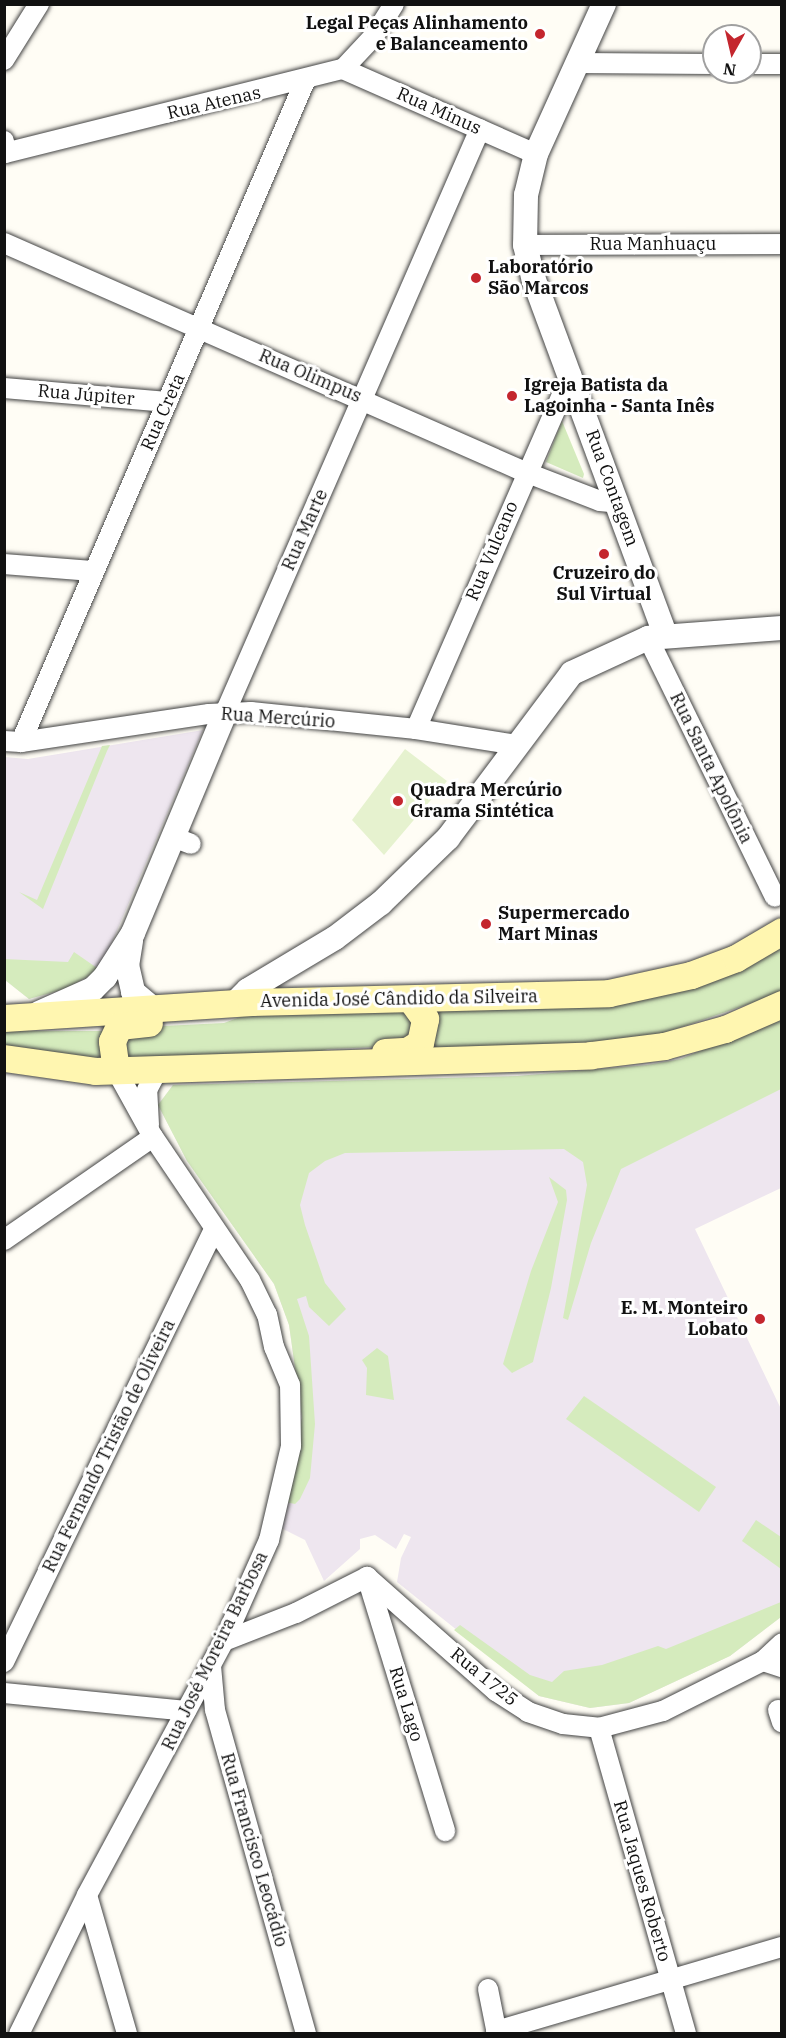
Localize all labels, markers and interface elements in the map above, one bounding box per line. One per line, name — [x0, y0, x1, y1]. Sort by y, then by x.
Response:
place label: Legal Peças Alinhamento e Balanceamento — [306, 13, 528, 56]
north arrow — [702, 24, 762, 84]
marker: Legal Peças Alinhamento e Balanceamento — [533, 27, 547, 41]
text: N — [722, 59, 737, 81]
street label: Rua Atenas — [165, 82, 263, 124]
street label: Rua Minus — [394, 83, 484, 139]
street label: Rua Manhuaçu — [590, 233, 716, 255]
place label: Laboratório São Marcos — [488, 257, 593, 300]
marker: Laboratório São Marcos — [469, 271, 483, 285]
street label: Rua Olimpus — [256, 345, 364, 407]
street label: Rua Creta — [136, 370, 190, 454]
place label: Igreja Batista da Lagoinha - Santa Inês — [524, 375, 714, 418]
street label: Rua Júpiter — [37, 380, 135, 410]
marker: Igreja Batista da Lagoinha - Santa Inês — [505, 389, 519, 403]
street label: Rua Contagem — [581, 427, 643, 549]
street label: Rua Marte — [277, 486, 333, 574]
street label: Rua Vulcano — [461, 498, 523, 604]
marker: Cruzeiro do Sul Virtual — [597, 547, 611, 561]
place label: Cruzeiro do Sul Virtual — [552, 563, 656, 606]
street label: Rua Santa Apolônia — [665, 689, 757, 847]
street label: Rua Mercúrio — [220, 703, 336, 733]
place label: Quadra Mercúrio Grama Sintética — [410, 780, 562, 822]
marker: Quadra Mercúrio Grama Sintética — [391, 794, 405, 808]
place label: Supermercado Mart Minas — [498, 903, 630, 946]
marker: Supermercado Mart Minas — [479, 917, 493, 931]
street label: Avenida José Cândido da Silveira — [260, 986, 538, 1012]
place label: E. M. Monteiro Lobato — [621, 1298, 748, 1340]
marker: E. M. Monteiro Lobato — [753, 1312, 767, 1326]
street label: Rua Fernando Tristão de Oliveira — [38, 1316, 180, 1576]
street label: Rua José Moreira Barbosa — [157, 1548, 273, 1754]
street label: Rua 1725 — [446, 1643, 522, 1711]
street label: Rua Lago — [384, 1664, 428, 1744]
street label: Rua Francisco Leocádio — [216, 1750, 292, 1950]
street label: Rua Jaques Roberto — [609, 1798, 675, 1964]

